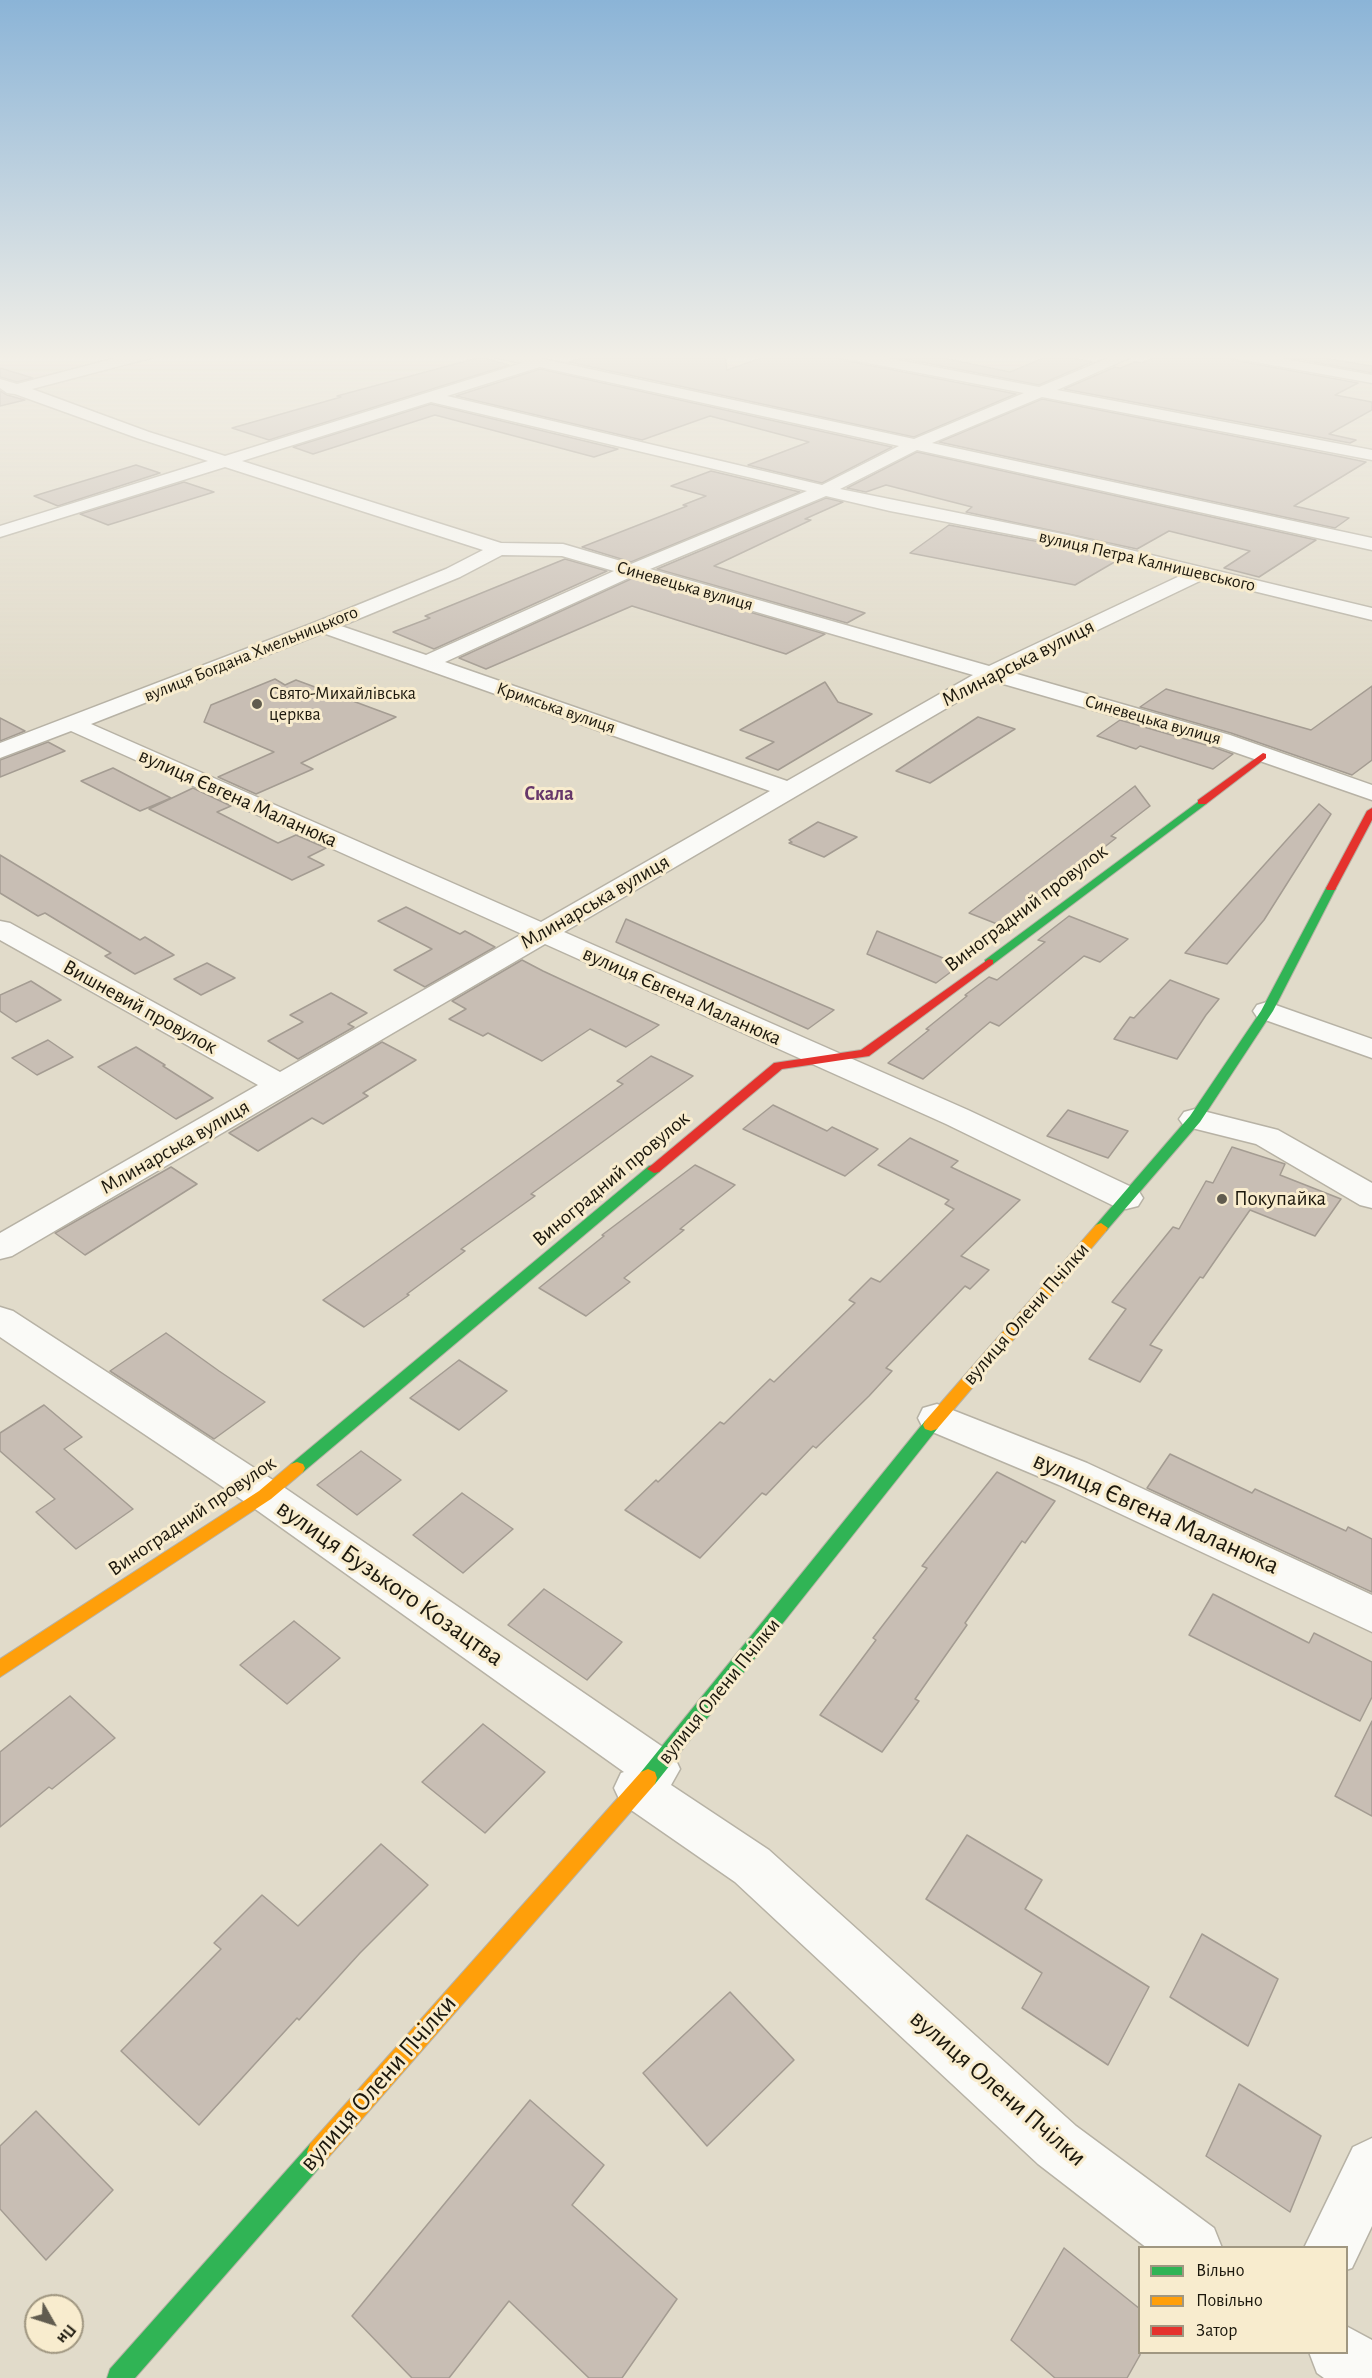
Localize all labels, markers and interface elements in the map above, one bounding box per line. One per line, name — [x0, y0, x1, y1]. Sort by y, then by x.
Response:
street label: вулиця Петра Калнишевського — [1037, 526, 1257, 596]
street label: Синевецька вулиця — [614, 556, 756, 616]
street label: вулиця Богдана Хмельницького — [141, 601, 361, 707]
street label: Млинарська вулиця — [937, 614, 1099, 712]
street label: Кримська вулиця — [494, 678, 618, 738]
place label: Свято-Михайлівська церква — [269, 683, 416, 726]
street label: Синевецька вулиця — [1082, 690, 1224, 750]
marker: Свято-Михайлівська церква — [250, 697, 264, 711]
street label: вулиця Євгена Маланюка — [135, 743, 341, 853]
district label: Скала — [524, 782, 574, 806]
street label: Виноградний провулок — [940, 839, 1112, 977]
street label: Млинарська вулиця — [516, 849, 674, 955]
street label: вулиця Євгена Маланюка — [579, 941, 785, 1051]
street label: Вишневий провулок — [59, 954, 221, 1060]
street label: Млинарська вулиця — [96, 1094, 254, 1200]
street label: Виноградний провулок — [527, 1106, 695, 1252]
place label: Покупайка — [1234, 1186, 1326, 1212]
marker: Покупайка — [1215, 1192, 1229, 1206]
street label: вулиця Олени Пчілки — [957, 1238, 1095, 1390]
street label: вулиця Євгена Маланюка — [1028, 1445, 1284, 1581]
street label: Виноградний провулок — [103, 1450, 281, 1582]
street label: вулиця Бузького Козацтва — [270, 1493, 510, 1673]
street label: вулиця Олени Пчілки — [652, 1613, 786, 1769]
street label: вулиця Олени Пчілки — [293, 1988, 463, 2178]
street label: вулиця Олени Пчілки — [903, 2003, 1093, 2173]
legend — [1138, 2246, 1348, 2354]
text: Вільно — [1196, 2262, 1244, 2280]
text: Повільно — [1196, 2292, 1263, 2310]
north arrow — [24, 2294, 84, 2354]
text: Пн — [54, 2321, 79, 2347]
text: Затор — [1196, 2322, 1237, 2340]

